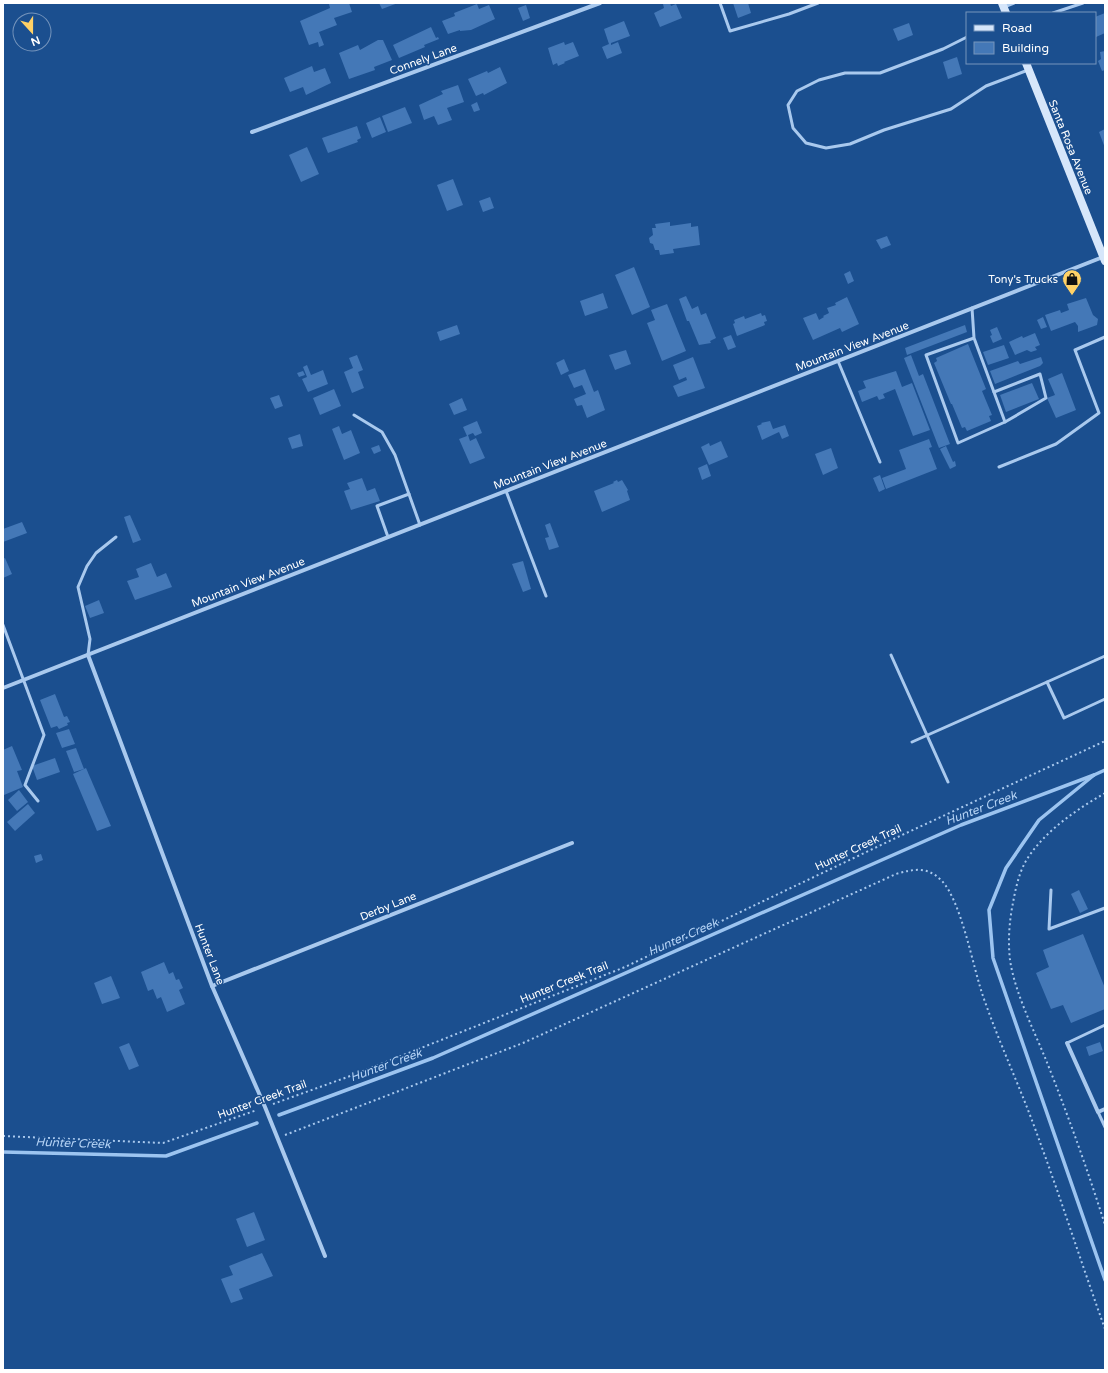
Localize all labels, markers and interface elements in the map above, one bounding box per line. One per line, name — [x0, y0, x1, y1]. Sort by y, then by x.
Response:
north arrow — [12, 12, 52, 52]
legend — [966, 12, 1096, 64]
text: Road — [1002, 21, 1032, 35]
text: N — [29, 33, 42, 49]
street label: Connely Lane — [388, 41, 459, 78]
text: Building — [1002, 41, 1049, 55]
street label: Santa Rosa Avenue — [1046, 98, 1095, 196]
shop icon: Tony's Trucks — [1061, 268, 1083, 296]
place label: Tony's Trucks — [988, 273, 1058, 286]
street label: Mountain View Avenue — [794, 319, 911, 374]
street label: Mountain View Avenue — [492, 437, 609, 492]
street label: Mountain View Avenue — [190, 555, 307, 610]
water label: Hunter Creek — [943, 787, 1020, 828]
street label: Hunter Creek Trail — [813, 822, 903, 873]
street label: Derby Lane — [358, 889, 418, 924]
water label: Hunter Creek — [646, 915, 722, 959]
street label: Hunter Lane — [192, 922, 227, 987]
street label: Hunter Creek Trail — [518, 959, 610, 1006]
water label: Hunter Creek — [348, 1045, 425, 1084]
street label: Hunter Creek Trail — [216, 1077, 308, 1122]
water label: Hunter Creek — [35, 1135, 112, 1151]

